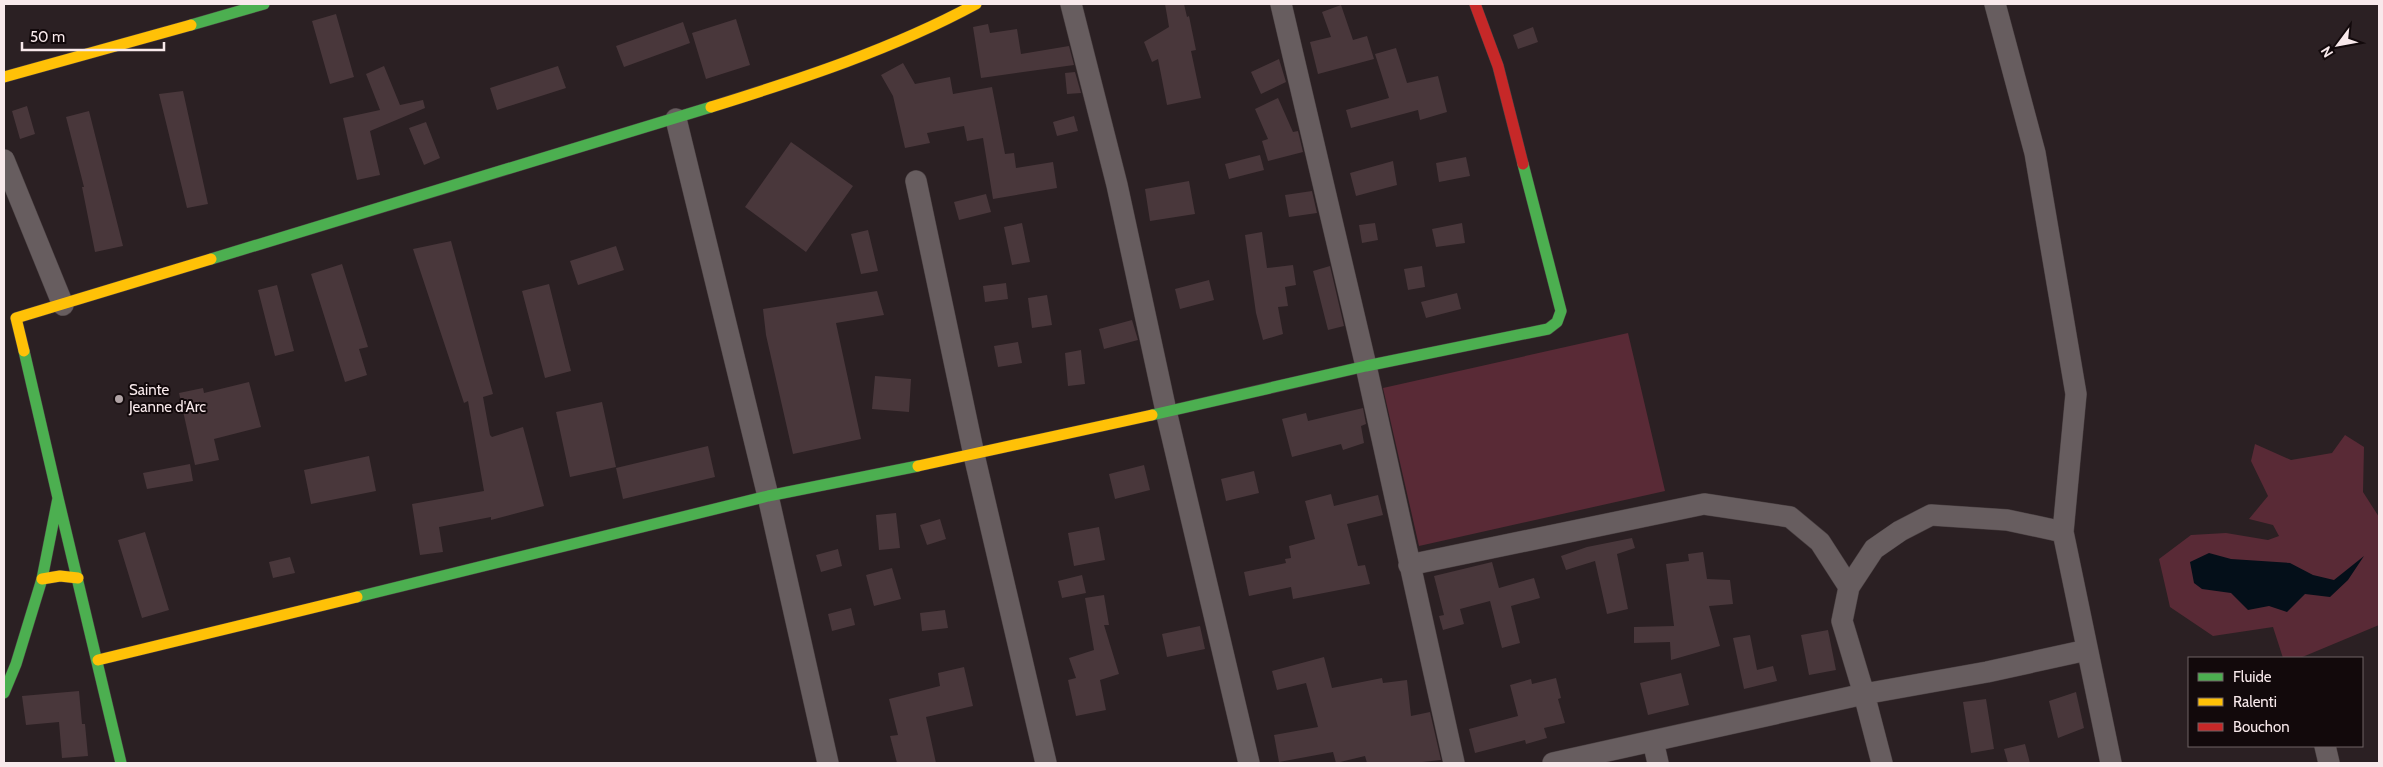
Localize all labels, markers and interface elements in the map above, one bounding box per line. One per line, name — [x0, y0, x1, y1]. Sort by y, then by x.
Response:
scale bar — [22, 20, 165, 52]
north arrow — [2313, 20, 2363, 70]
text: 50 m — [30, 28, 65, 46]
text: N — [2317, 43, 2337, 61]
place label: Sainte Jeanne d'Arc — [128, 381, 206, 416]
marker: Sainte Jeanne d'Arc — [113, 393, 125, 405]
legend — [2188, 657, 2363, 747]
text: Fluide — [2233, 668, 2272, 686]
text: Ralenti — [2233, 693, 2277, 711]
text: Bouchon — [2233, 718, 2290, 736]

